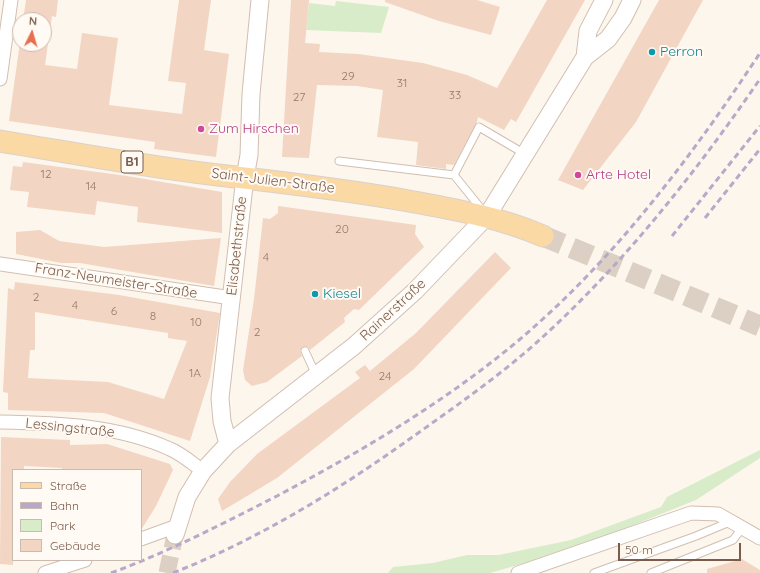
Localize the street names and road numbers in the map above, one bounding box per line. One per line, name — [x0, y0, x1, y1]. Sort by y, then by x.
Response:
road number: B1 — [121, 151, 143, 173]
street label: Saint-Julien-Straße — [210, 165, 336, 197]
street label: Elisabethstraße — [223, 195, 251, 297]
street label: Franz-Neumeister-Straße — [34, 260, 198, 302]
street label: Rainerstraße — [357, 275, 429, 345]
street label: Lessingstraße — [25, 415, 115, 441]

